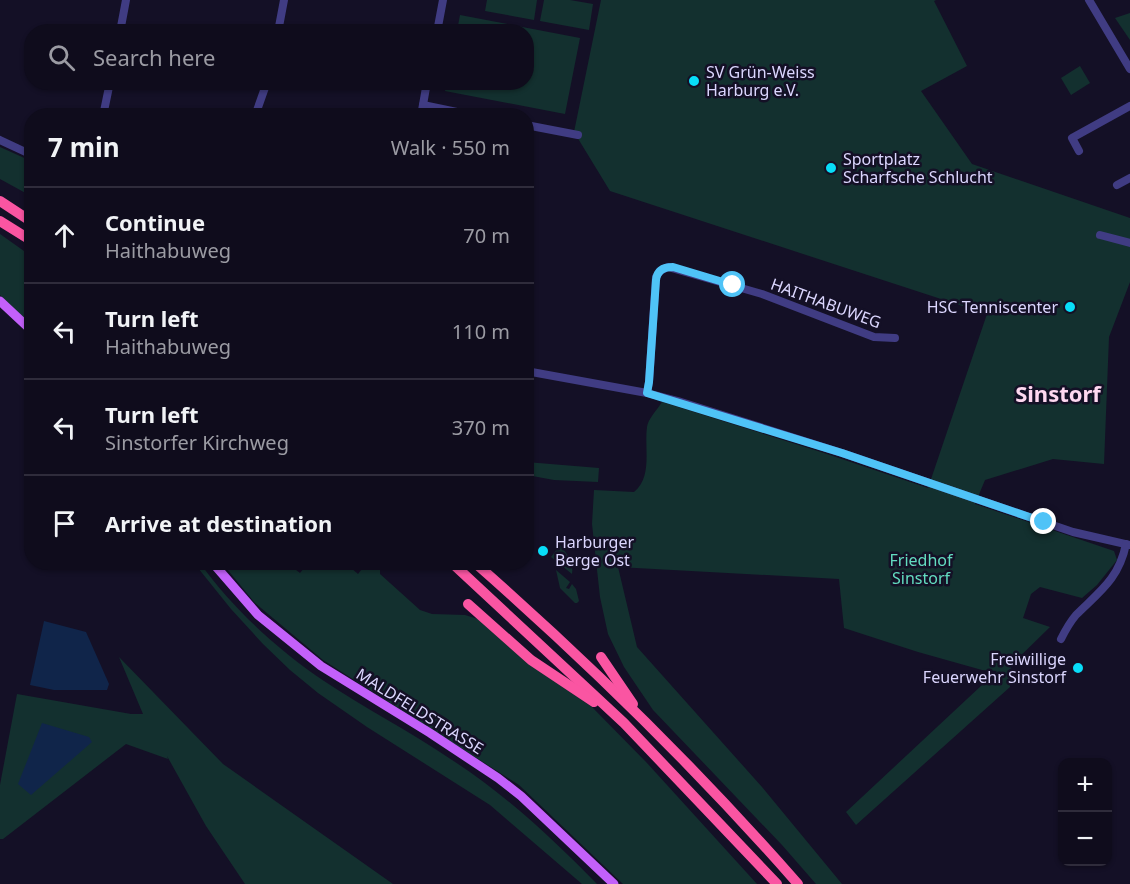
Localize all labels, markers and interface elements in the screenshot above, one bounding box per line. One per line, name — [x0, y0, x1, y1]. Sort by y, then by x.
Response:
search box — [24, 24, 534, 90]
icon: search — [45, 41, 78, 74]
text: Search here — [93, 42, 215, 72]
place label: SV Grün-Weiss Harburg e.V. — [706, 61, 815, 101]
marker: SV Grün-Weiss Harburg e.V. — [687, 74, 701, 88]
text: 7 min — [48, 129, 120, 165]
text: Walk · 550 m — [391, 134, 510, 161]
place label: Sportplatz Scharfsche Schlucht — [843, 148, 993, 188]
marker: Sportplatz Scharfsche Schlucht — [824, 161, 838, 175]
text: Continue — [105, 207, 205, 237]
icon: ahead — [48, 219, 81, 252]
text: 70 m — [463, 222, 510, 249]
text: Haithabuweg — [105, 237, 231, 264]
route start — [719, 271, 745, 297]
street label: HAITHABUWEG — [768, 273, 884, 333]
place label: HSC Tenniscenter — [927, 296, 1058, 318]
marker: HSC Tenniscenter — [1063, 300, 1077, 314]
text: Turn left — [105, 303, 199, 333]
icon: left — [48, 315, 81, 348]
text: 110 m — [452, 318, 510, 345]
text: Haithabuweg — [105, 333, 231, 360]
district label: Sinstorf — [1015, 378, 1102, 408]
text: Turn left — [105, 399, 199, 429]
icon: left — [48, 411, 81, 444]
text: 370 m — [452, 414, 510, 441]
text: Sinstorfer Kirchweg — [105, 429, 289, 456]
icon: arrive — [48, 507, 81, 540]
text: Arrive at destination — [105, 508, 332, 538]
route end — [1030, 508, 1056, 534]
place label: Harburger Berge Ost — [555, 531, 634, 571]
marker: Harburger Berge Ost — [536, 544, 550, 558]
park label: Friedhof Sinstorf — [890, 549, 954, 589]
place label: Freiwillige Feuerwehr Sinstorf — [923, 648, 1067, 688]
marker: Freiwillige Feuerwehr Sinstorf — [1071, 661, 1085, 675]
street label: MALDFELDSTRASSE — [352, 663, 488, 759]
map controls — [1058, 758, 1112, 866]
button: + — [1058, 758, 1112, 812]
button: − — [1058, 812, 1112, 866]

